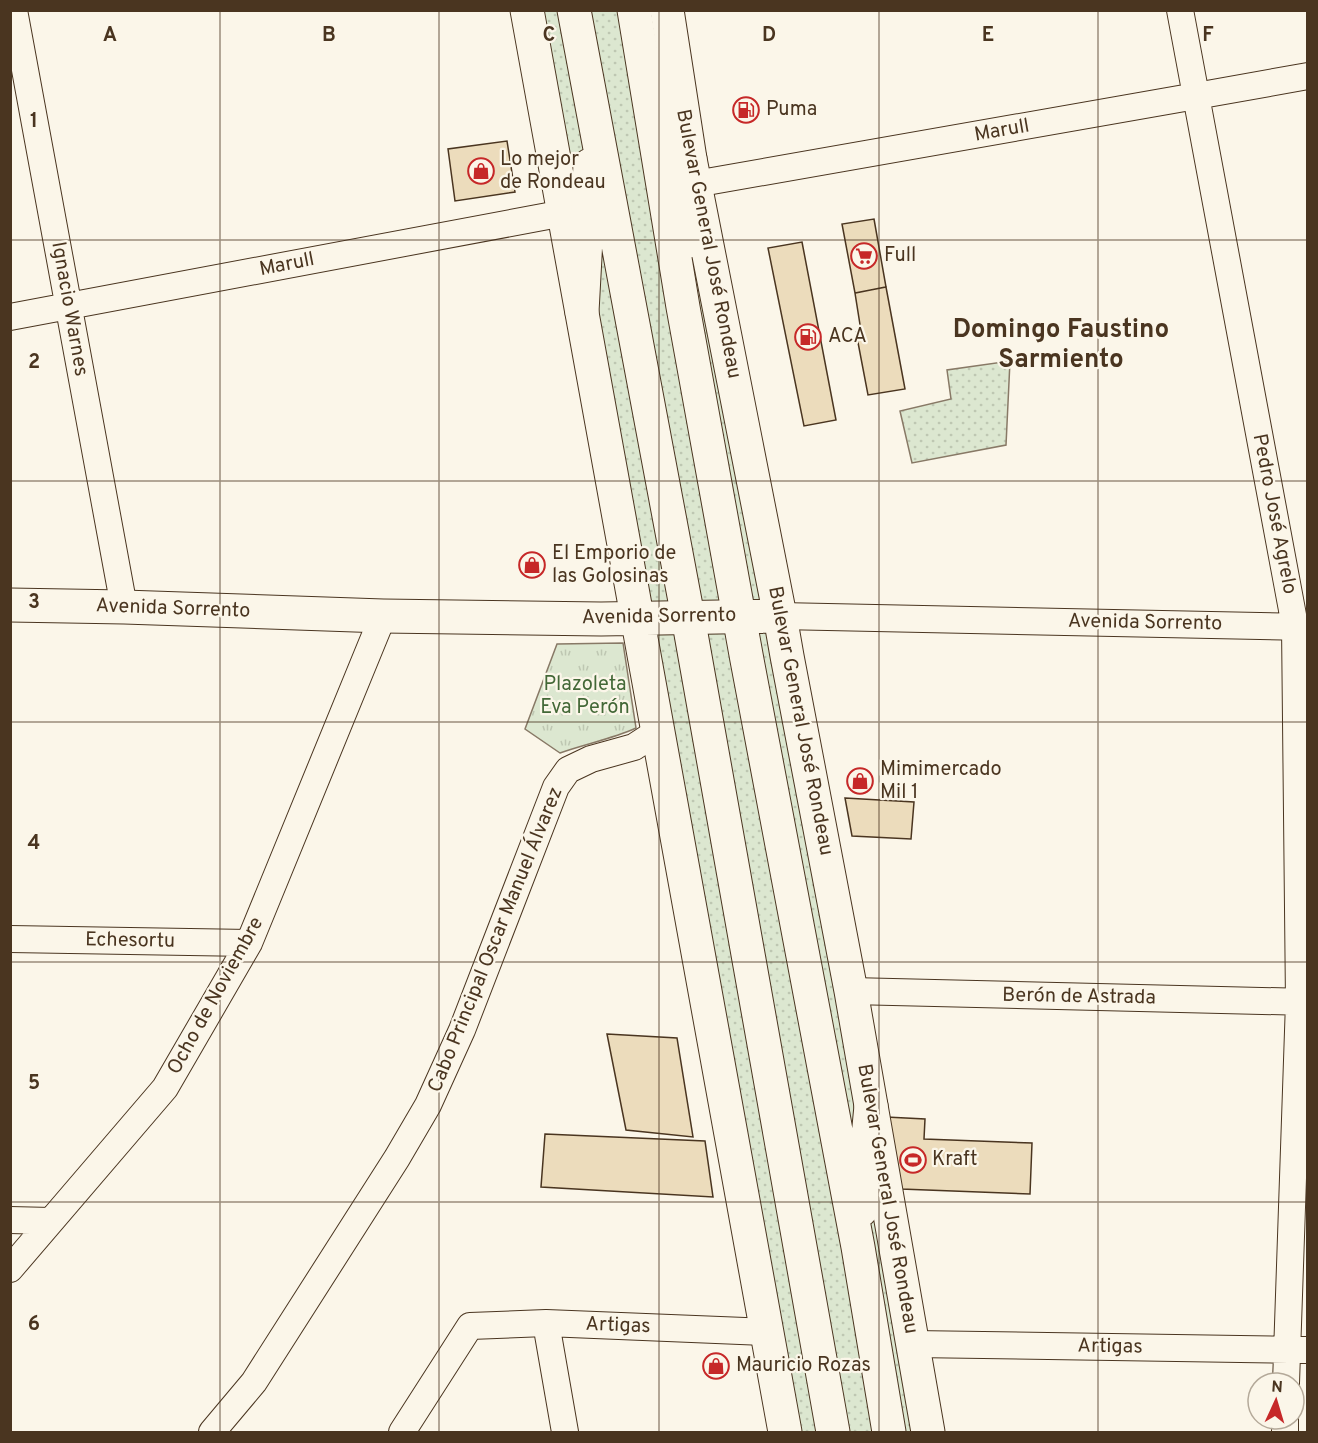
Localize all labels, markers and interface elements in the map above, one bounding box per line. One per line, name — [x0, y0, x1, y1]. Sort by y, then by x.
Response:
text: A — [103, 23, 117, 49]
text: B — [322, 23, 336, 49]
text: C — [543, 23, 555, 49]
text: D — [762, 23, 776, 49]
text: E — [982, 23, 994, 49]
text: F — [1202, 23, 1214, 49]
fuel station icon: Puma — [731, 95, 761, 125]
place label: Puma — [766, 97, 817, 123]
street label: Bulevar General José Rondeau — [669, 107, 747, 381]
text: 1 — [30, 109, 38, 135]
street label: Marull — [972, 113, 1032, 149]
place label: Lo mejor de Rondeau — [500, 147, 606, 196]
shop icon: Lo mejor de Rondeau — [466, 156, 496, 186]
street label: Ignacio Warnes — [44, 240, 94, 378]
supermarket icon: Full — [849, 241, 879, 271]
place label: Full — [884, 243, 916, 269]
street label: Marull — [257, 247, 317, 283]
district label: Domingo Faustino Sarmiento — [953, 314, 1169, 377]
fuel station icon: ACA — [793, 322, 823, 352]
place label: ACA — [828, 324, 867, 350]
text: 2 — [28, 350, 40, 376]
street label: Pedro José Agrelo — [1246, 431, 1302, 597]
place label: El Emporio de las Golosinas — [552, 541, 676, 590]
shop icon: El Emporio de las Golosinas — [517, 550, 547, 580]
street label: Bulevar General José Rondeau — [761, 584, 839, 858]
text: 3 — [28, 590, 40, 616]
street label: Avenida Sorrento — [95, 593, 251, 625]
street label: Avenida Sorrento — [582, 603, 736, 631]
street label: Avenida Sorrento — [1068, 609, 1222, 637]
park label: Plazoleta Eva Perón — [540, 672, 630, 721]
place label: Mimimercado Mil 1 — [880, 757, 1002, 806]
shop icon: Mimimercado Mil 1 — [845, 766, 875, 796]
street label: Cabo Principal Oscar Manuel Álvarez — [421, 783, 569, 1097]
text: 4 — [28, 831, 40, 857]
street label: Ocho de Noviembre — [162, 913, 270, 1079]
street label: Echesortu — [85, 927, 175, 955]
street label: Berón de Astrada — [1002, 983, 1156, 1011]
street label: Bulevar General José Rondeau — [850, 1062, 924, 1336]
text: 5 — [28, 1071, 40, 1097]
sports icon: Kraft — [898, 1145, 928, 1175]
place label: Kraft — [932, 1147, 977, 1173]
text: 6 — [28, 1312, 40, 1338]
street label: Artigas — [585, 1312, 651, 1340]
street label: Artigas — [1077, 1333, 1143, 1361]
shop icon: Mauricio Rozas — [701, 1351, 731, 1381]
place label: Mauricio Rozas — [736, 1353, 871, 1379]
north arrow — [1246, 1371, 1306, 1431]
text: N — [1270, 1378, 1283, 1398]

